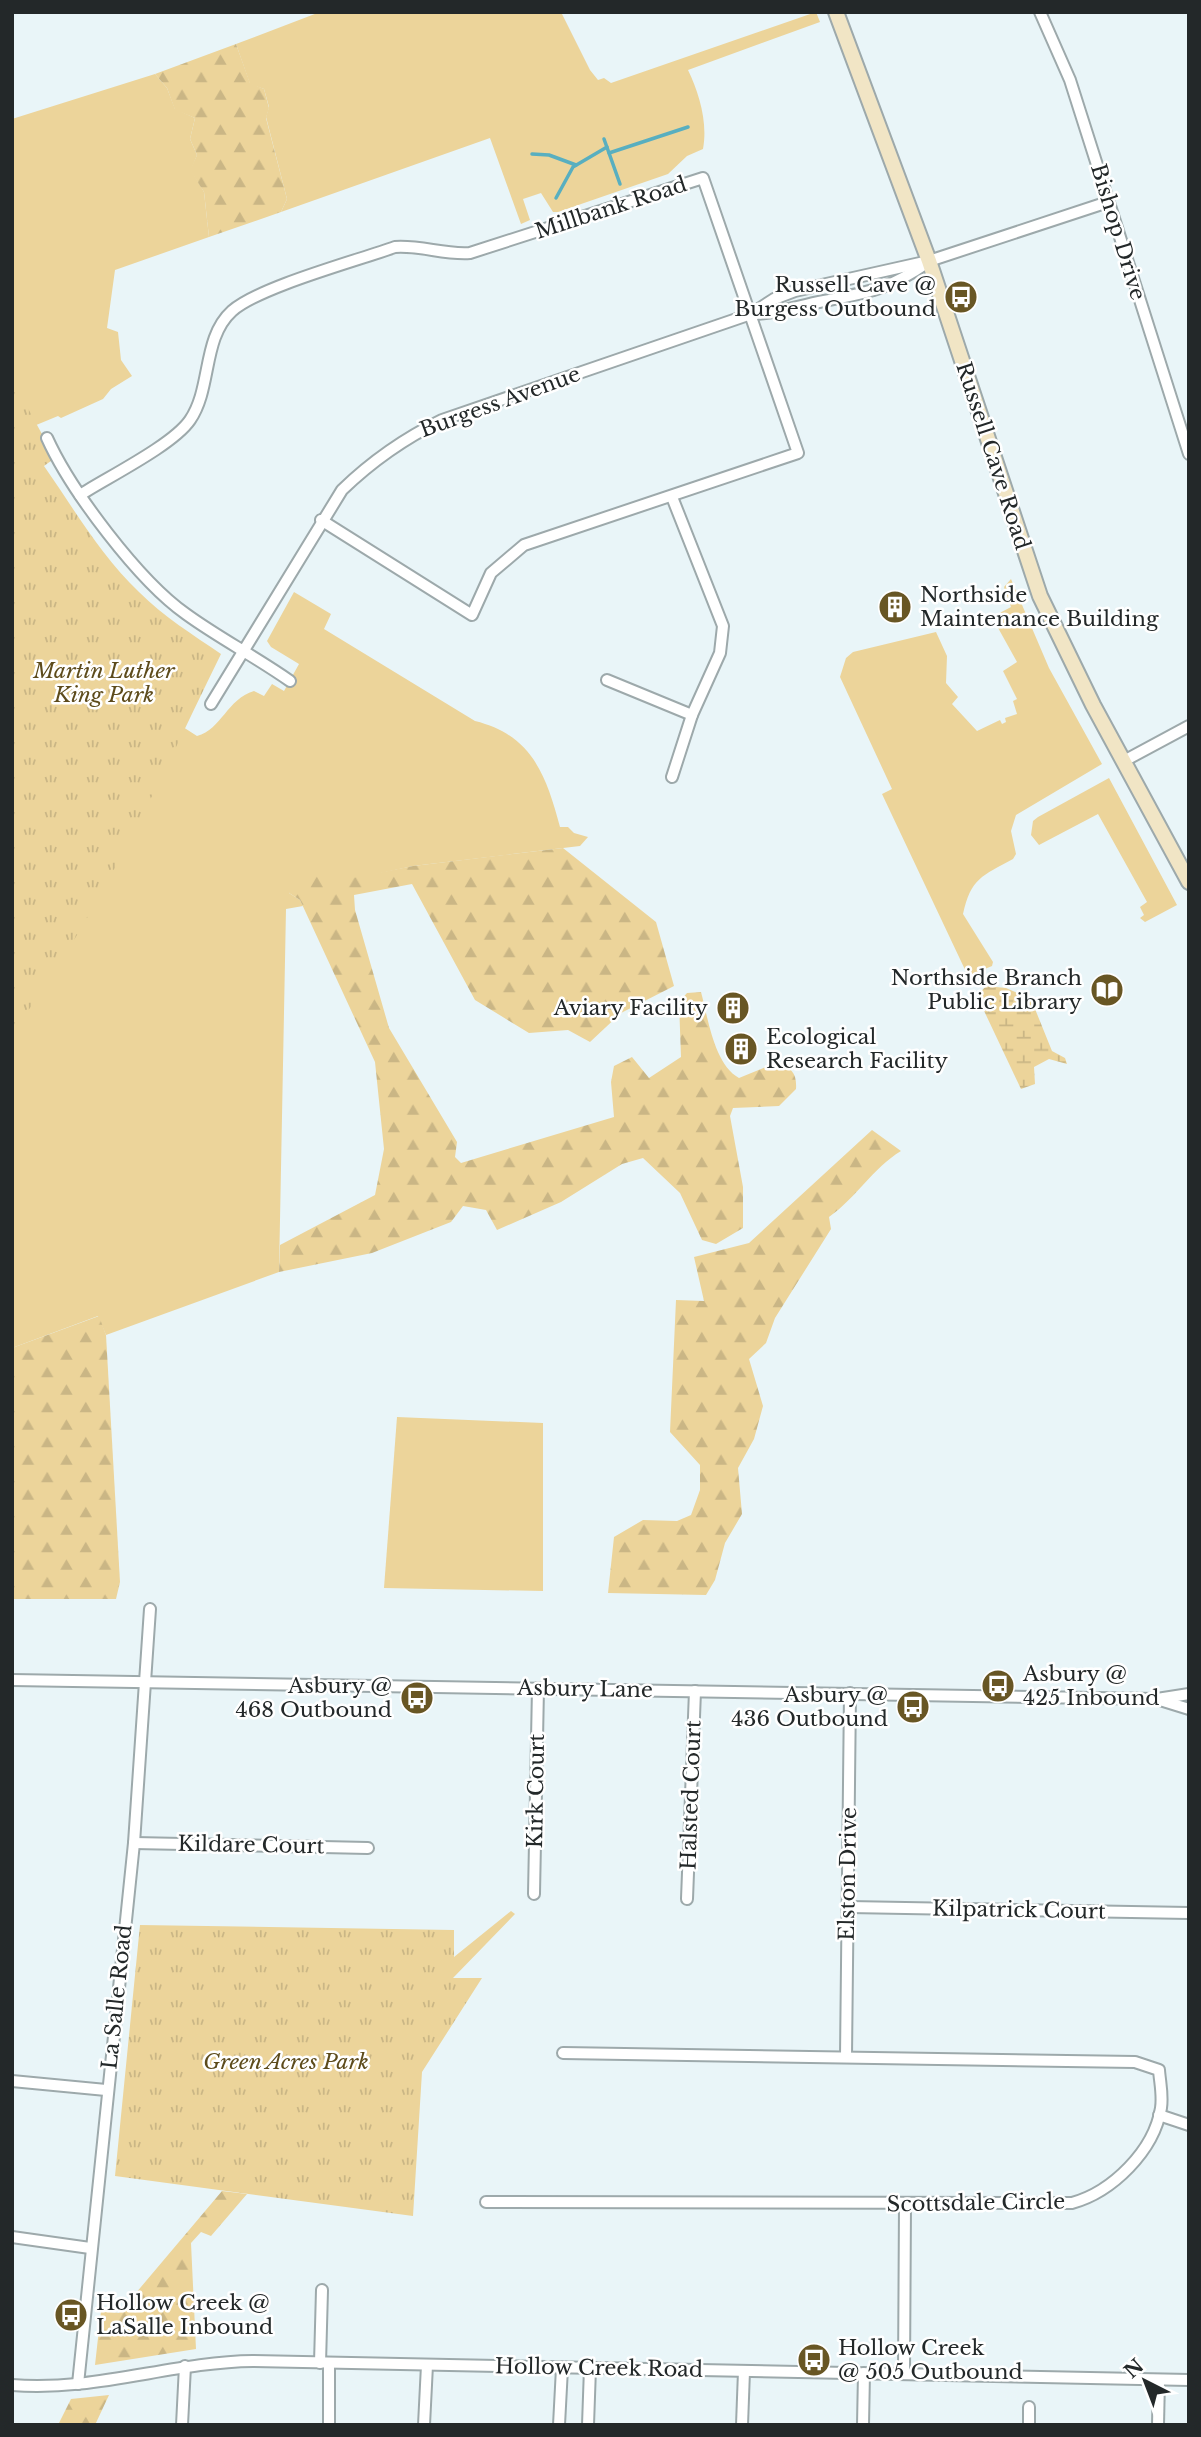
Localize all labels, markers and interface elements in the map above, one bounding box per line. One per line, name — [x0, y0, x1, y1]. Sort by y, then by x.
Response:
street label: Bishop Drive — [1085, 161, 1151, 303]
street label: Millbank Road — [532, 171, 690, 245]
place label: Russell Cave @ Burgess Outbound — [734, 272, 936, 322]
bus stop icon: Russell Cave @ Burgess Outbound — [942, 278, 980, 316]
street label: Russell Cave Road — [950, 359, 1036, 553]
street label: Burgess Avenue — [416, 361, 584, 443]
place label: Northside Maintenance Building — [920, 582, 1159, 632]
building icon: Northside Maintenance Building — [876, 588, 914, 626]
park label: Martin Luther King Park — [32, 658, 176, 708]
place label: Northside Branch Public Library — [891, 965, 1083, 1015]
library icon: Northside Branch Public Library — [1088, 971, 1126, 1009]
building icon: Aviary Facility — [714, 989, 752, 1027]
place label: Aviary Facility — [553, 995, 709, 1021]
place label: Ecological Research Facility — [766, 1024, 948, 1074]
building icon: Ecological Research Facility — [722, 1030, 760, 1068]
place label: Asbury @ 425 Inbound — [1022, 1661, 1160, 1711]
bus stop icon: Asbury @ 425 Inbound — [979, 1667, 1017, 1705]
place label: Asbury @ 468 Outbound — [235, 1673, 392, 1723]
street label: Asbury Lane — [516, 1675, 653, 1703]
bus stop icon: Asbury @ 468 Outbound — [398, 1679, 436, 1717]
place label: Asbury @ 436 Outbound — [731, 1682, 888, 1732]
bus stop icon: Asbury @ 436 Outbound — [894, 1688, 932, 1726]
street label: Halsted Court — [675, 1719, 707, 1871]
street label: Kirk Court — [522, 1733, 550, 1849]
street label: Elston Drive — [834, 1807, 862, 1941]
street label: Kildare Court — [177, 1831, 325, 1859]
street label: Kilpatrick Court — [932, 1895, 1106, 1925]
street label: La Salle Road — [96, 1923, 138, 2071]
park label: Green Acres Park — [203, 2049, 369, 2075]
street label: Scottsdale Circle — [887, 2188, 1065, 2218]
place label: Hollow Creek @ LaSalle Inbound — [96, 2290, 273, 2340]
bus stop icon: Hollow Creek @ LaSalle Inbound — [52, 2296, 90, 2334]
place label: Hollow Creek @ 505 Outbound — [838, 2335, 1023, 2385]
bus stop icon: Hollow Creek @ 505 Outbound — [795, 2341, 833, 2379]
north arrow — [1110, 2346, 1180, 2416]
street label: Hollow Creek Road — [495, 2353, 703, 2383]
text: N — [1120, 2354, 1148, 2383]

